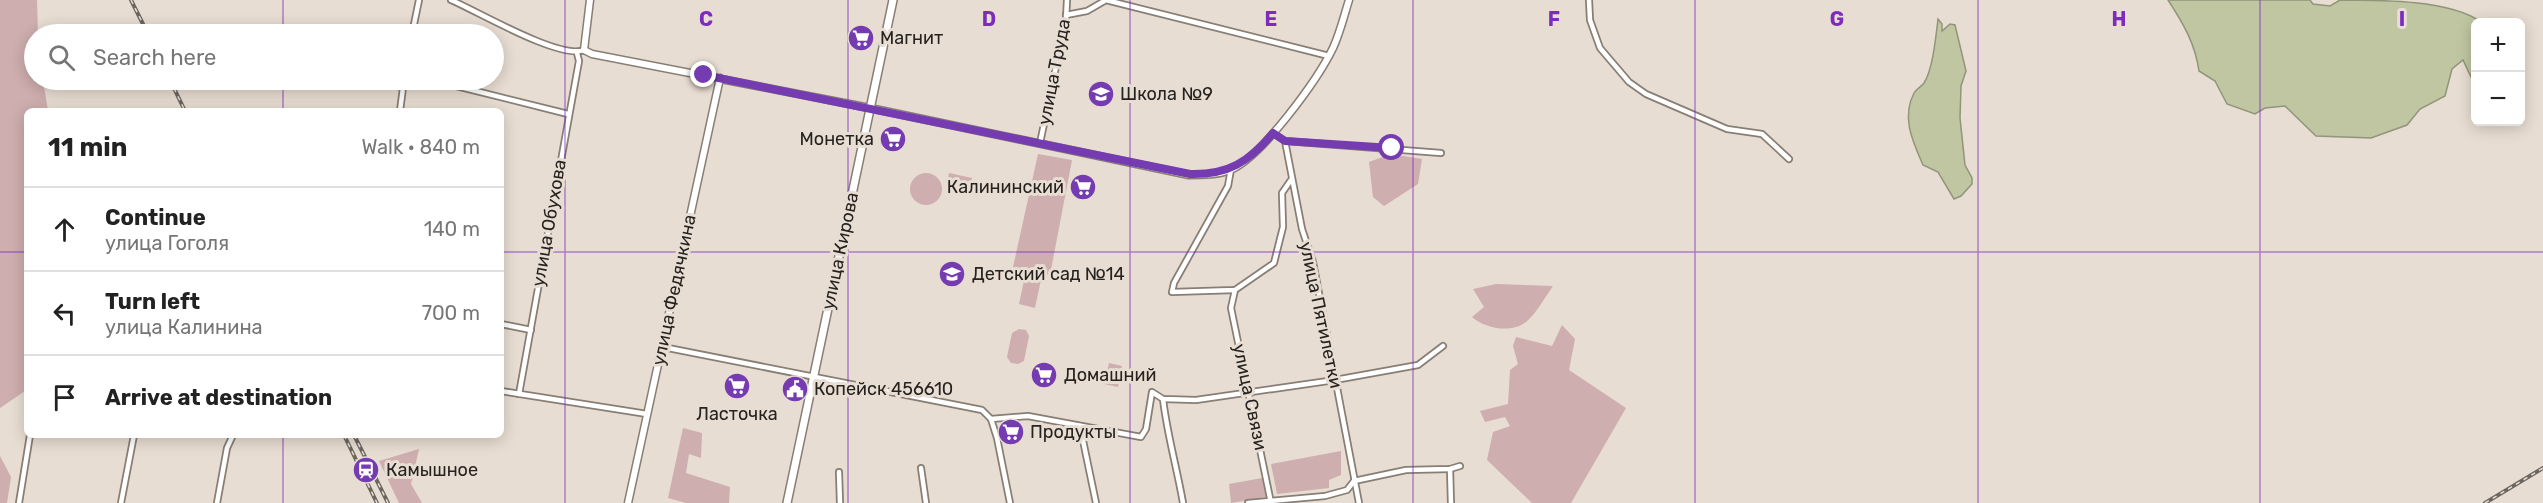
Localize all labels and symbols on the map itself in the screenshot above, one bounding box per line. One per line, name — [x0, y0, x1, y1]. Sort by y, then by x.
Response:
text: C — [699, 7, 713, 31]
text: D — [982, 7, 996, 31]
text: E — [1265, 7, 1277, 31]
text: F — [1548, 7, 1560, 31]
text: G — [1830, 7, 1844, 31]
text: H — [2112, 7, 2126, 31]
text: I — [2399, 7, 2405, 31]
street label: улица Труда — [1033, 17, 1075, 127]
supermarket icon: Магнит — [846, 23, 876, 53]
place label: Магнит — [880, 27, 943, 49]
route end — [690, 61, 716, 87]
school or university icon: Школа №9 — [1086, 79, 1116, 109]
place label: Школа №9 — [1120, 83, 1213, 105]
supermarket icon: Монетка — [878, 124, 908, 154]
place label: Монетка — [800, 128, 874, 150]
route start — [1378, 134, 1404, 160]
street label: улица Обухова — [527, 158, 571, 288]
supermarket icon: Калининский — [1068, 172, 1098, 202]
place label: Калининский — [947, 176, 1064, 198]
street label: улица Кирова — [817, 190, 863, 312]
street label: улица Федячкина — [647, 213, 701, 367]
street label: улица Пятилетки — [1295, 240, 1347, 390]
school or university icon: Детский сад №14 — [937, 259, 967, 289]
place label: Детский сад №14 — [972, 263, 1125, 285]
street label: улица Связи — [1228, 342, 1272, 452]
supermarket icon: Домашний — [1029, 360, 1059, 390]
place label: Домашний — [1064, 364, 1156, 386]
supermarket icon: Ласточка — [722, 371, 752, 401]
public building icon: Копейск 456610 — [780, 374, 810, 404]
place label: Копейск 456610 — [814, 378, 953, 400]
place label: Ласточка — [696, 403, 778, 425]
supermarket icon: Продукты — [996, 417, 1026, 447]
place label: Продукты — [1030, 421, 1116, 443]
station icon: Камышное — [351, 455, 381, 485]
place label: Камышное — [386, 459, 478, 481]

